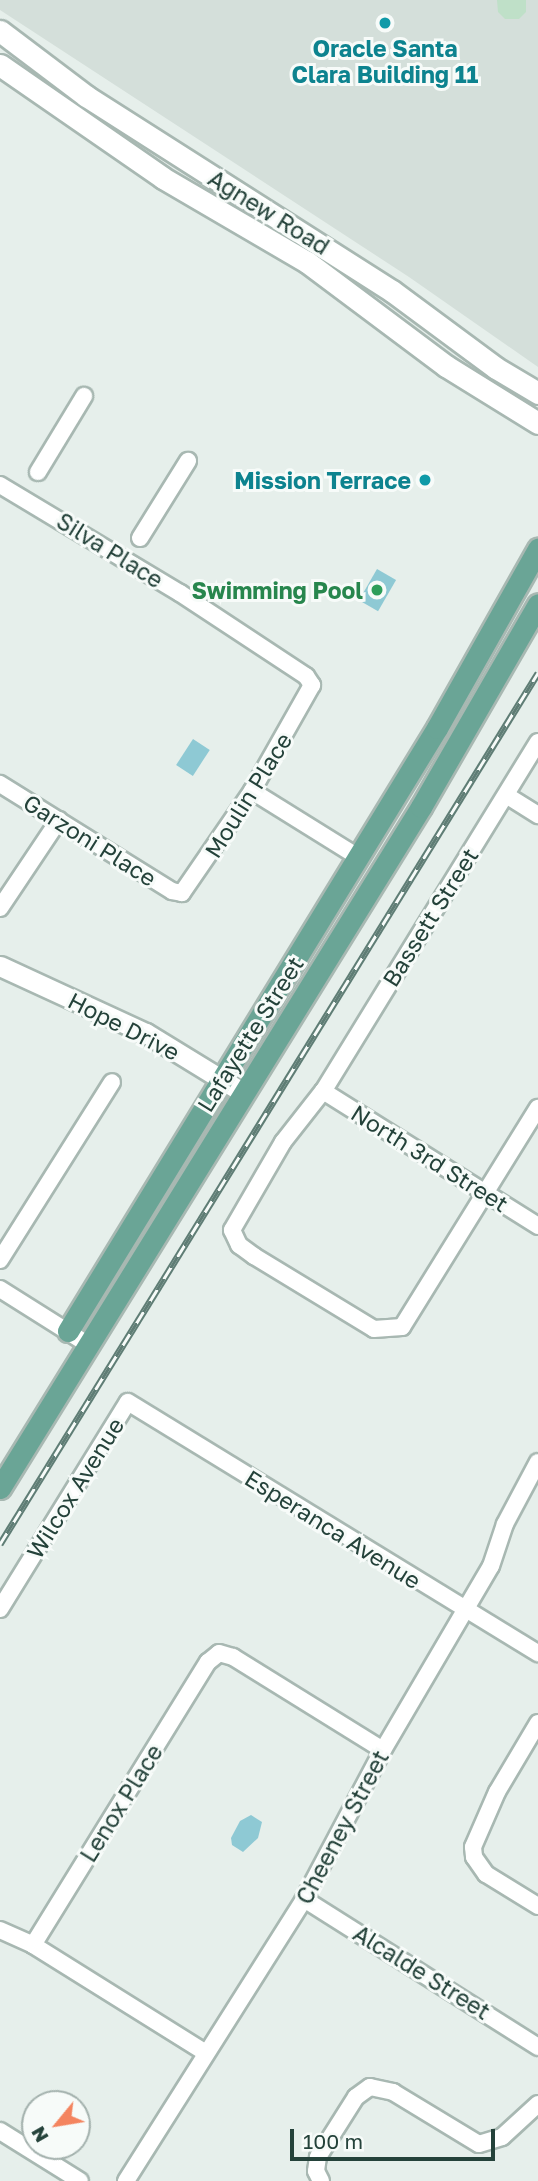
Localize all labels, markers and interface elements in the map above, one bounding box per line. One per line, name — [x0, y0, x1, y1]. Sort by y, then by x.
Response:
marker: Oracle Santa Clara Building 11 — [377, 15, 393, 31]
place label: Oracle Santa Clara Building 11 — [292, 34, 478, 88]
street label: Agnew Road — [203, 164, 335, 260]
place label: Mission Terrace — [234, 466, 411, 494]
marker: Mission Terrace — [417, 472, 433, 488]
street label: Silva Place — [52, 506, 168, 594]
place label: Swimming Pool — [192, 576, 363, 604]
marker: Swimming Pool — [369, 582, 385, 598]
street label: Moulin Place — [199, 727, 297, 863]
street label: Garzoni Place — [19, 788, 161, 892]
street label: Bassett Street — [376, 843, 484, 991]
street label: Lafayette Street — [191, 951, 309, 1117]
street label: Hope Drive — [64, 986, 184, 1066]
street label: North 3rd Street — [346, 1099, 514, 1217]
street label: Wilcox Avenue — [21, 1412, 129, 1564]
street label: Esperanca Avenue — [240, 1464, 426, 1594]
street label: Lenox Place — [74, 1739, 168, 1867]
street label: Cheeney Street — [290, 1745, 394, 1909]
street label: Alcalde Street — [349, 1919, 495, 2025]
north arrow — [21, 2090, 91, 2160]
scale bar — [293, 2114, 498, 2158]
text: N — [26, 2123, 53, 2147]
text: 100 m — [303, 2128, 363, 2154]

